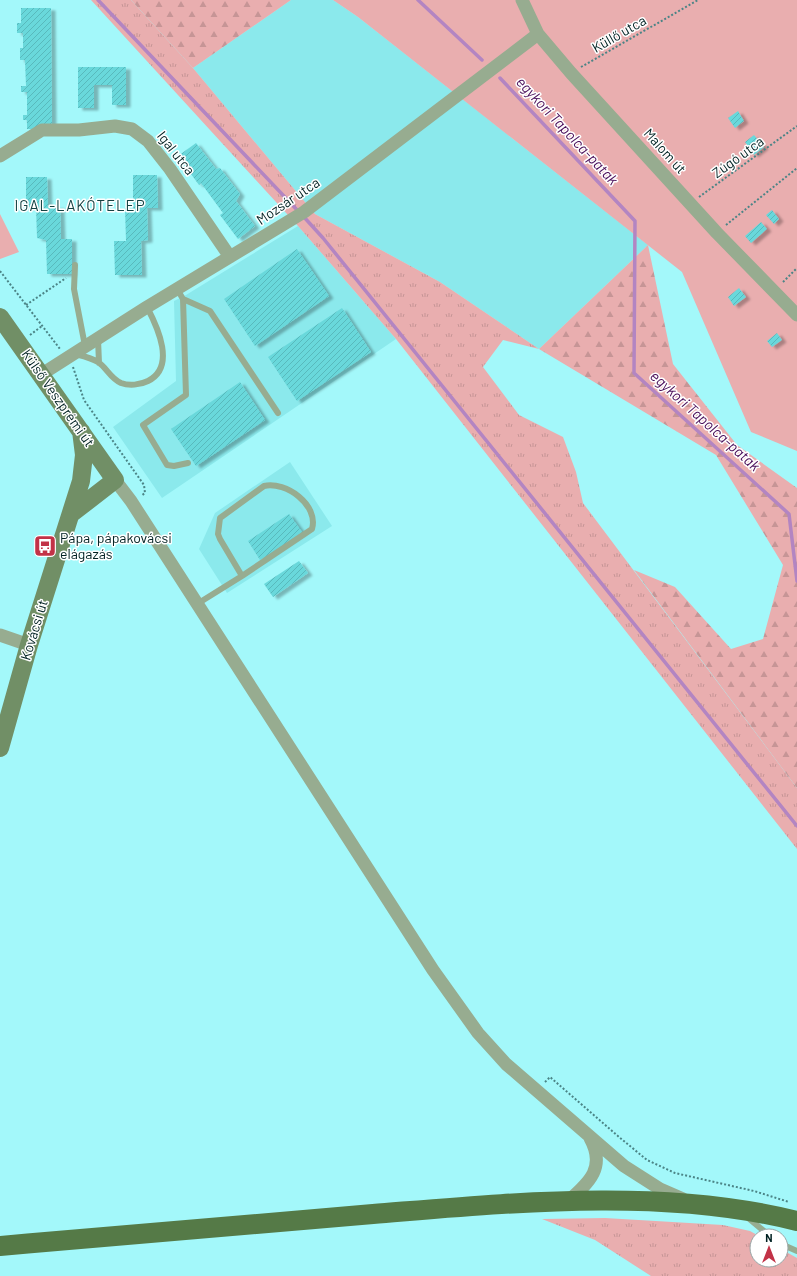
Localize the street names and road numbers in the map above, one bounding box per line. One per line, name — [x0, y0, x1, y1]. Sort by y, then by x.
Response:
street label: Küllő utca — [589, 11, 649, 56]
street label: Malom út — [641, 125, 690, 177]
street label: Igal utca — [154, 127, 199, 178]
street label: Zúgó utca — [708, 132, 767, 181]
street label: Mozsár utca — [253, 173, 323, 228]
street label: Külső Veszprémi út — [18, 346, 98, 450]
street label: Kovácsi út — [16, 598, 51, 662]

